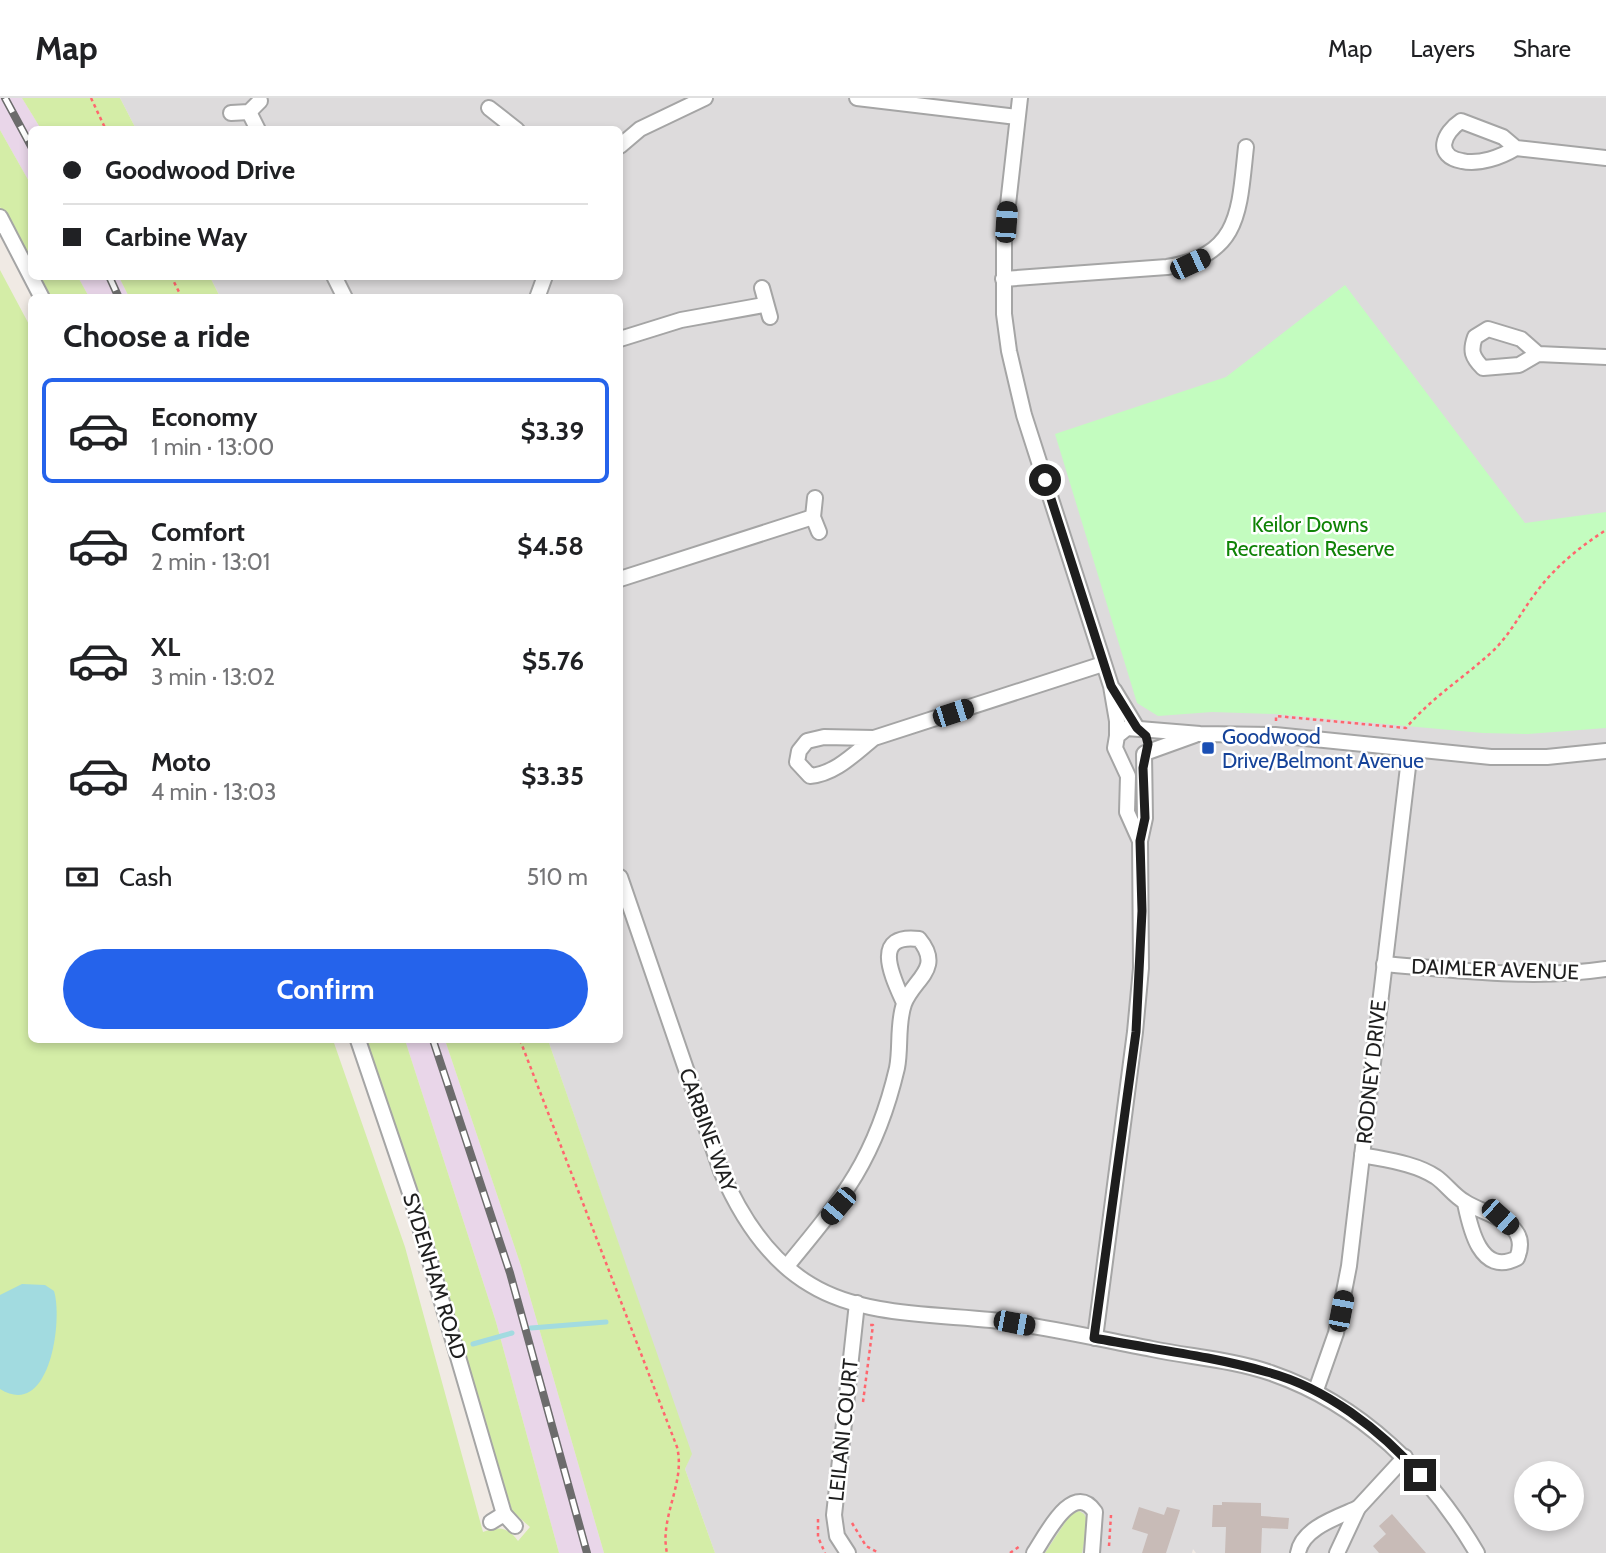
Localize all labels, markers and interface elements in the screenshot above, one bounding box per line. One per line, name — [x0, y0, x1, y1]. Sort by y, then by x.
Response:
text: Map — [35, 28, 98, 68]
text: Map — [1328, 34, 1372, 63]
text: Layers — [1410, 34, 1475, 63]
text: Share — [1513, 34, 1571, 63]
text: Goodwood Drive — [105, 154, 295, 186]
car — [995, 200, 1018, 244]
text: Carbine Way — [105, 221, 248, 253]
car — [1167, 246, 1214, 282]
text: Choose a ride — [63, 316, 250, 355]
icon: car — [67, 399, 130, 462]
text: Economy — [151, 401, 257, 433]
text: $3.39 — [521, 415, 584, 447]
text: 1 min · 13:00 — [151, 433, 274, 461]
route start — [1029, 464, 1061, 496]
park label: Keilor Downs Recreation Reserve — [1225, 512, 1395, 561]
icon: car — [67, 514, 130, 577]
text: Comfort — [151, 516, 245, 548]
text: $4.58 — [517, 530, 584, 562]
text: 2 min · 13:01 — [151, 548, 270, 576]
icon: car — [67, 629, 130, 692]
text: XL — [151, 631, 180, 663]
text: $5.76 — [522, 645, 584, 677]
text: 3 min · 13:02 — [151, 663, 275, 691]
car — [930, 697, 977, 729]
place label: Goodwood Drive/Belmont Avenue — [1222, 724, 1424, 773]
marker: Goodwood Drive/Belmont Avenue — [1200, 740, 1216, 756]
icon: car — [67, 744, 130, 807]
text: Moto — [151, 746, 211, 778]
text: $3.35 — [521, 760, 584, 792]
text: 4 min · 13:03 — [151, 778, 276, 806]
icon: cash — [63, 858, 101, 896]
text: Cash — [119, 861, 172, 893]
text: 510 m — [527, 863, 588, 891]
button: Confirm — [63, 949, 588, 1029]
street label: DAIMLER AVENUE — [1411, 954, 1579, 984]
street label: RODNEY DRIVE — [1351, 999, 1391, 1145]
street label: CARBINE WAY — [674, 1065, 742, 1196]
car — [817, 1183, 860, 1229]
street label: SYDENHAM ROAD — [398, 1190, 472, 1362]
car — [1478, 1195, 1523, 1239]
car — [1327, 1288, 1356, 1334]
car — [992, 1309, 1037, 1337]
street label: LEILANI COURT — [823, 1357, 863, 1503]
route end — [1404, 1459, 1436, 1491]
map controls — [1514, 1461, 1584, 1531]
button: locate — [1514, 1461, 1584, 1531]

